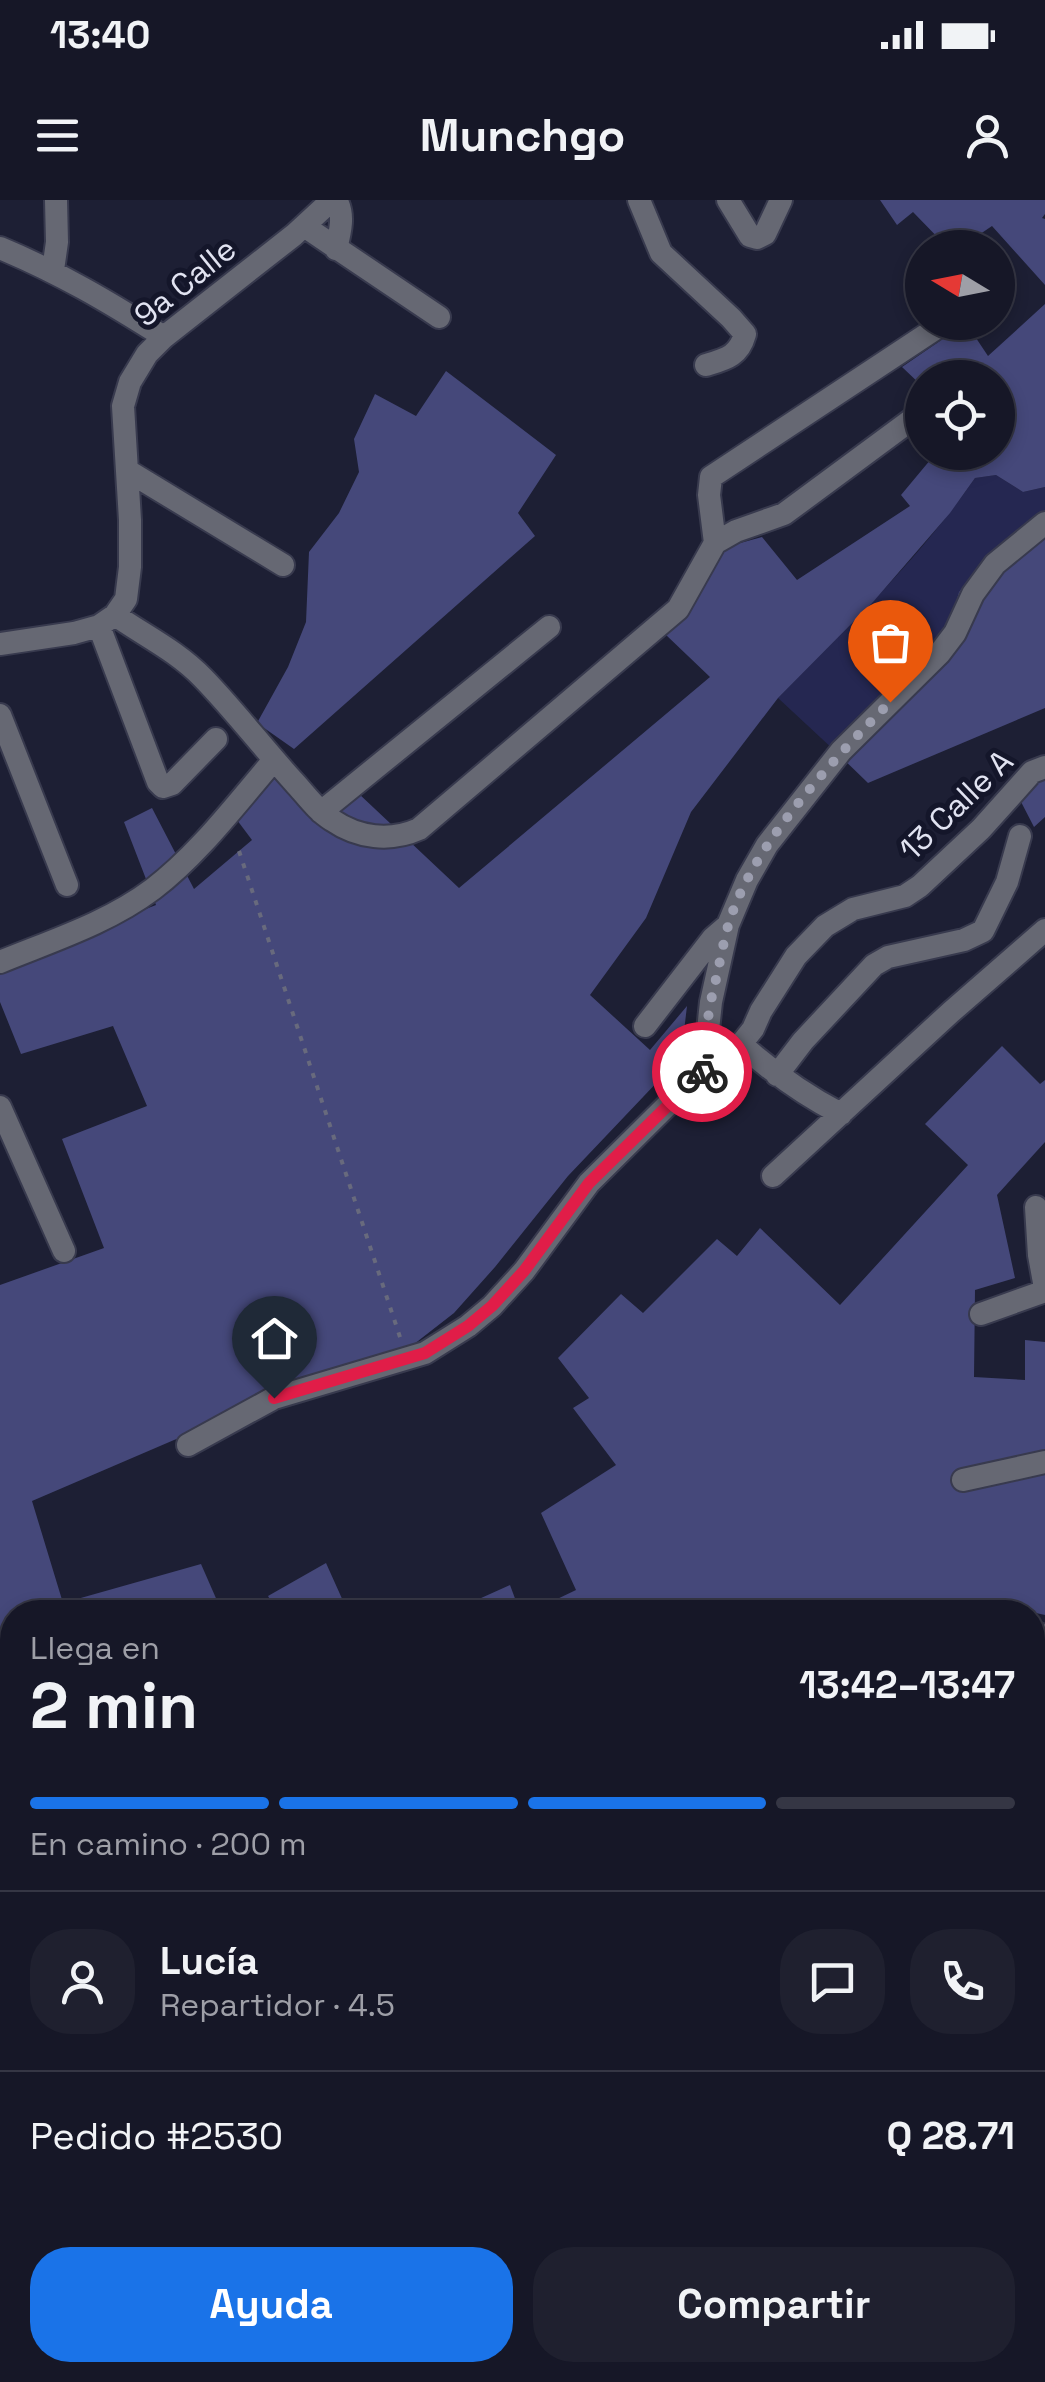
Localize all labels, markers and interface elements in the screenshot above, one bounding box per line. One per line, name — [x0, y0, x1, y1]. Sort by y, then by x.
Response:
text: 13:40 — [50, 11, 150, 59]
text: Munchgo — [420, 107, 625, 164]
icon: menu — [30, 108, 85, 163]
icon: person — [960, 108, 1015, 163]
street label: 9a Calle — [126, 229, 244, 335]
north arrow — [905, 230, 1015, 340]
map controls — [905, 230, 1015, 470]
button: locate — [905, 360, 1015, 470]
pin — [848, 600, 933, 703]
icon: bag — [863, 615, 918, 670]
street label: 13 Calle A — [891, 741, 1021, 869]
courier — [652, 1022, 752, 1122]
icon: bike — [675, 1045, 730, 1100]
pin — [232, 1296, 317, 1399]
icon: home — [247, 1311, 302, 1366]
text: Llega en — [30, 1628, 160, 1668]
text: 13:42–13:47 — [799, 1661, 1015, 1709]
text: 2 min — [30, 1664, 198, 1747]
text: En camino · 200 m — [30, 1824, 307, 1864]
button: person — [30, 1929, 135, 2034]
button: chat — [780, 1929, 885, 2034]
button: phone — [910, 1929, 1015, 2034]
text: Lucía — [160, 1937, 258, 1985]
text: Repartidor · 4.5 — [160, 1985, 395, 2025]
text: Pedido #2530 — [30, 2112, 283, 2160]
text: Q 28.71 — [886, 2112, 1015, 2160]
button: Ayuda — [30, 2247, 513, 2362]
button: Compartir — [533, 2247, 1015, 2362]

